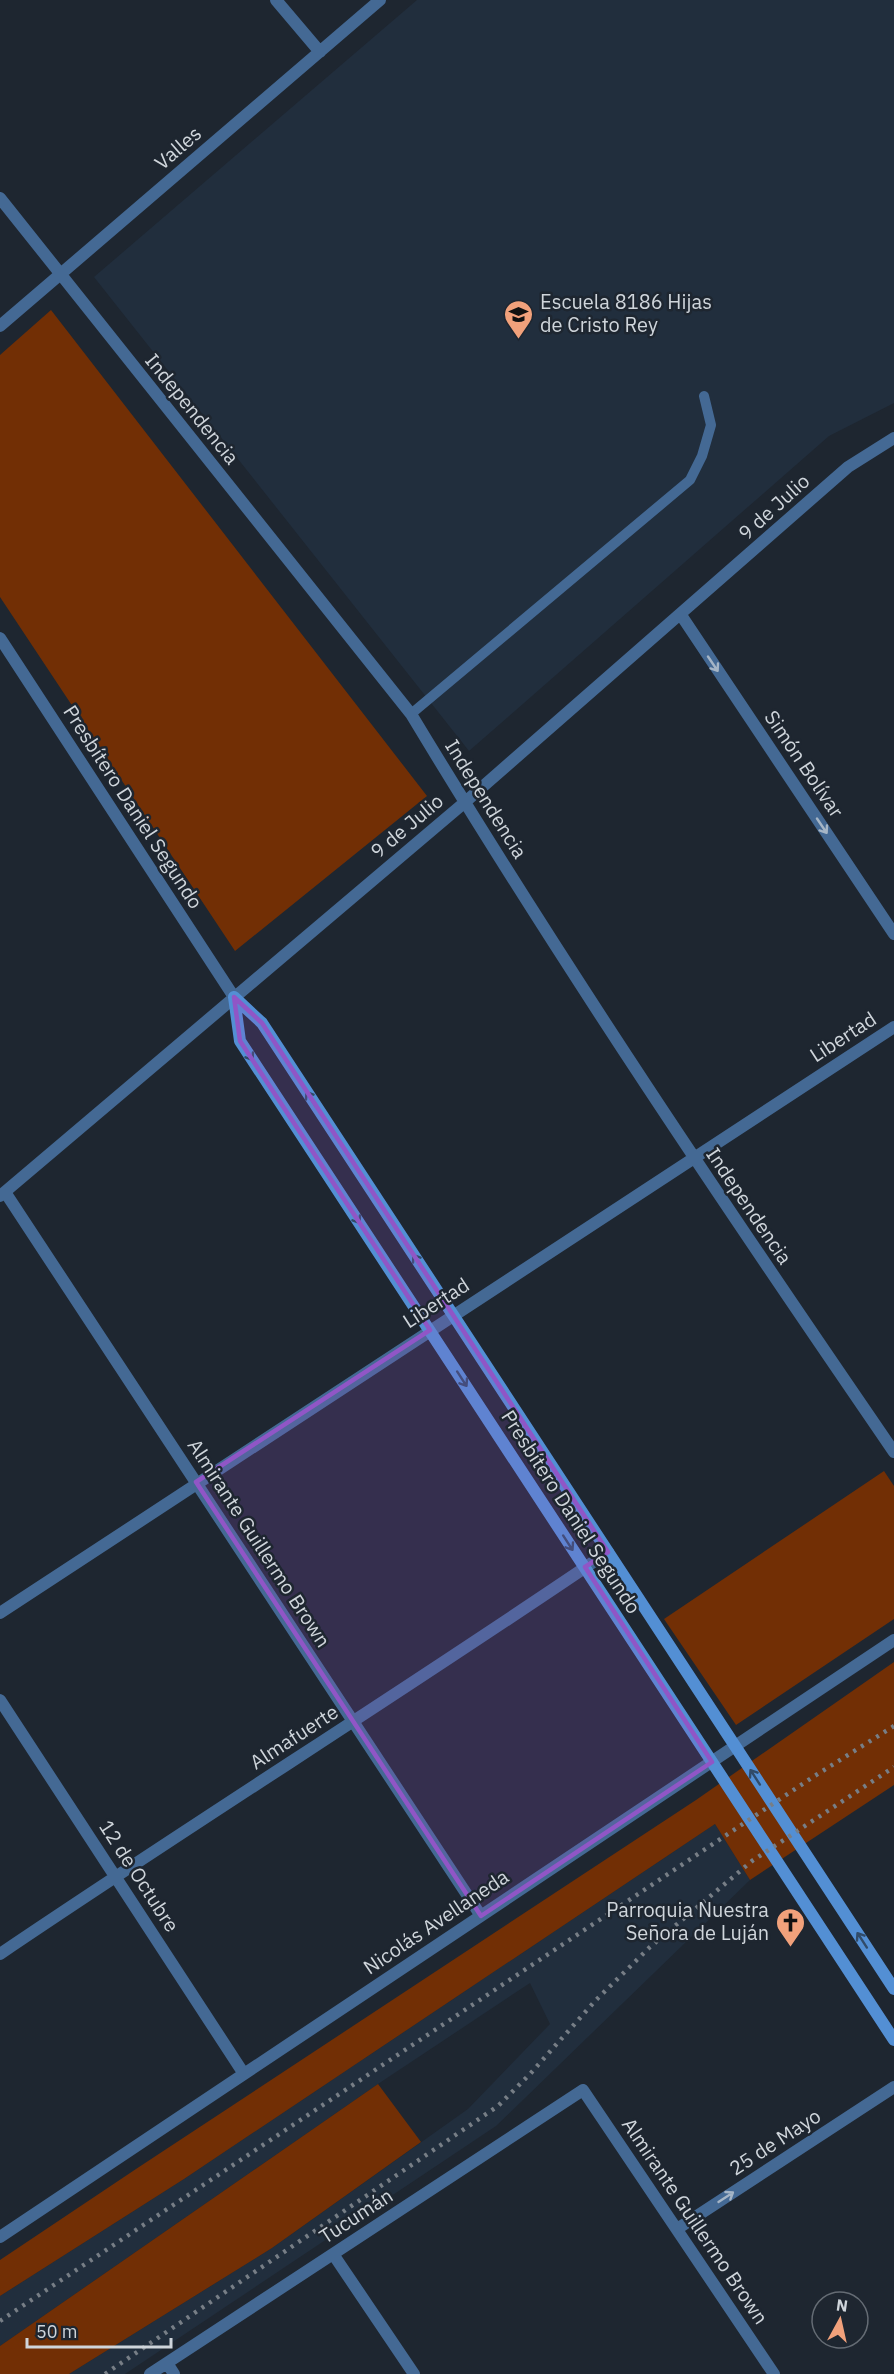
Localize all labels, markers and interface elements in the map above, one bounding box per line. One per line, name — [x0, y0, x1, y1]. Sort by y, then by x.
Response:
street label: Valles — [149, 120, 207, 175]
place label: Escuela 8186 Hijas de Cristo Rey — [540, 288, 712, 338]
school or university icon: Escuela 8186 Hijas de Cristo Rey — [503, 298, 535, 340]
street label: Independencia — [139, 348, 246, 470]
street label: 9 de Julio — [732, 467, 815, 546]
one-way arrow — [708, 655, 720, 672]
street label: Presbítero Daniel Segundo — [57, 700, 209, 914]
street label: Simón Bolívar — [759, 705, 850, 823]
street label: Independencia — [439, 734, 534, 864]
street label: 9 de Julio — [365, 787, 449, 864]
one-way arrow — [816, 817, 828, 834]
street label: Libertad — [804, 1005, 881, 1068]
one-way arrow — [242, 1044, 254, 1061]
one-way arrow — [305, 1091, 317, 1108]
street label: Independencia — [700, 1142, 799, 1270]
one-way arrow — [349, 1207, 361, 1224]
one-way arrow — [412, 1254, 425, 1271]
street label: Libertad — [397, 1271, 474, 1334]
one-way arrow — [456, 1371, 468, 1387]
street label: Presbítero Daniel Segundo — [495, 1405, 647, 1619]
street label: Almirante Guillermo Brown — [182, 1433, 337, 1652]
one-way arrow — [562, 1534, 575, 1551]
street label: Almafuerte — [244, 1698, 343, 1775]
one-way arrow — [749, 1769, 761, 1786]
street label: 12 de Octubre — [93, 1815, 186, 1937]
street label: Nicolás Avellaneda — [358, 1863, 514, 1980]
place label: Parroquia Nuestra Señora de Luján — [606, 1896, 769, 1946]
church icon: Parroquia Nuestra Señora de Luján — [774, 1906, 806, 1948]
one-way arrow — [856, 1932, 868, 1949]
street label: 25 de Mayo — [724, 2102, 826, 2181]
street label: Almirante Guillermo Brown — [616, 2112, 775, 2329]
street label: Tucumán — [314, 2182, 398, 2249]
one-way arrow — [717, 2191, 734, 2203]
north arrow — [810, 2290, 870, 2350]
text: N — [835, 2294, 849, 2316]
scale bar — [27, 2311, 171, 2349]
text: 50 m — [36, 2320, 78, 2343]

